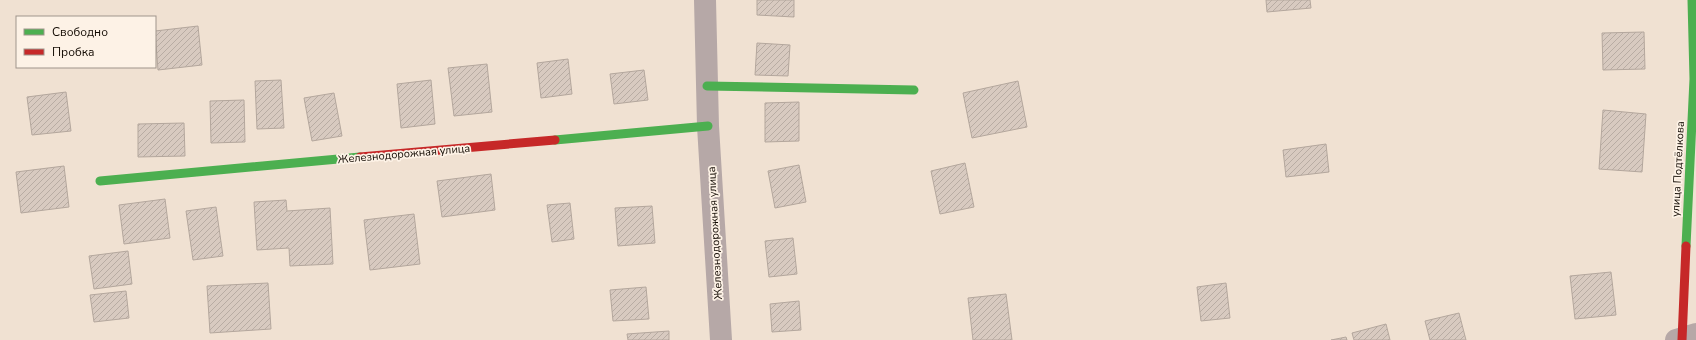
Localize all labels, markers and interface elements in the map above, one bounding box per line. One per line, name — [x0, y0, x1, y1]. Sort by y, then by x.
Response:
legend — [16, 16, 156, 68]
text: Свободно — [52, 24, 108, 40]
text: Пробка — [52, 44, 95, 60]
street label: улица Подтёлкова — [1668, 121, 1688, 217]
street label: Железнодорожная улица — [337, 141, 471, 167]
street label: Железнодорожная улица — [704, 166, 726, 300]

